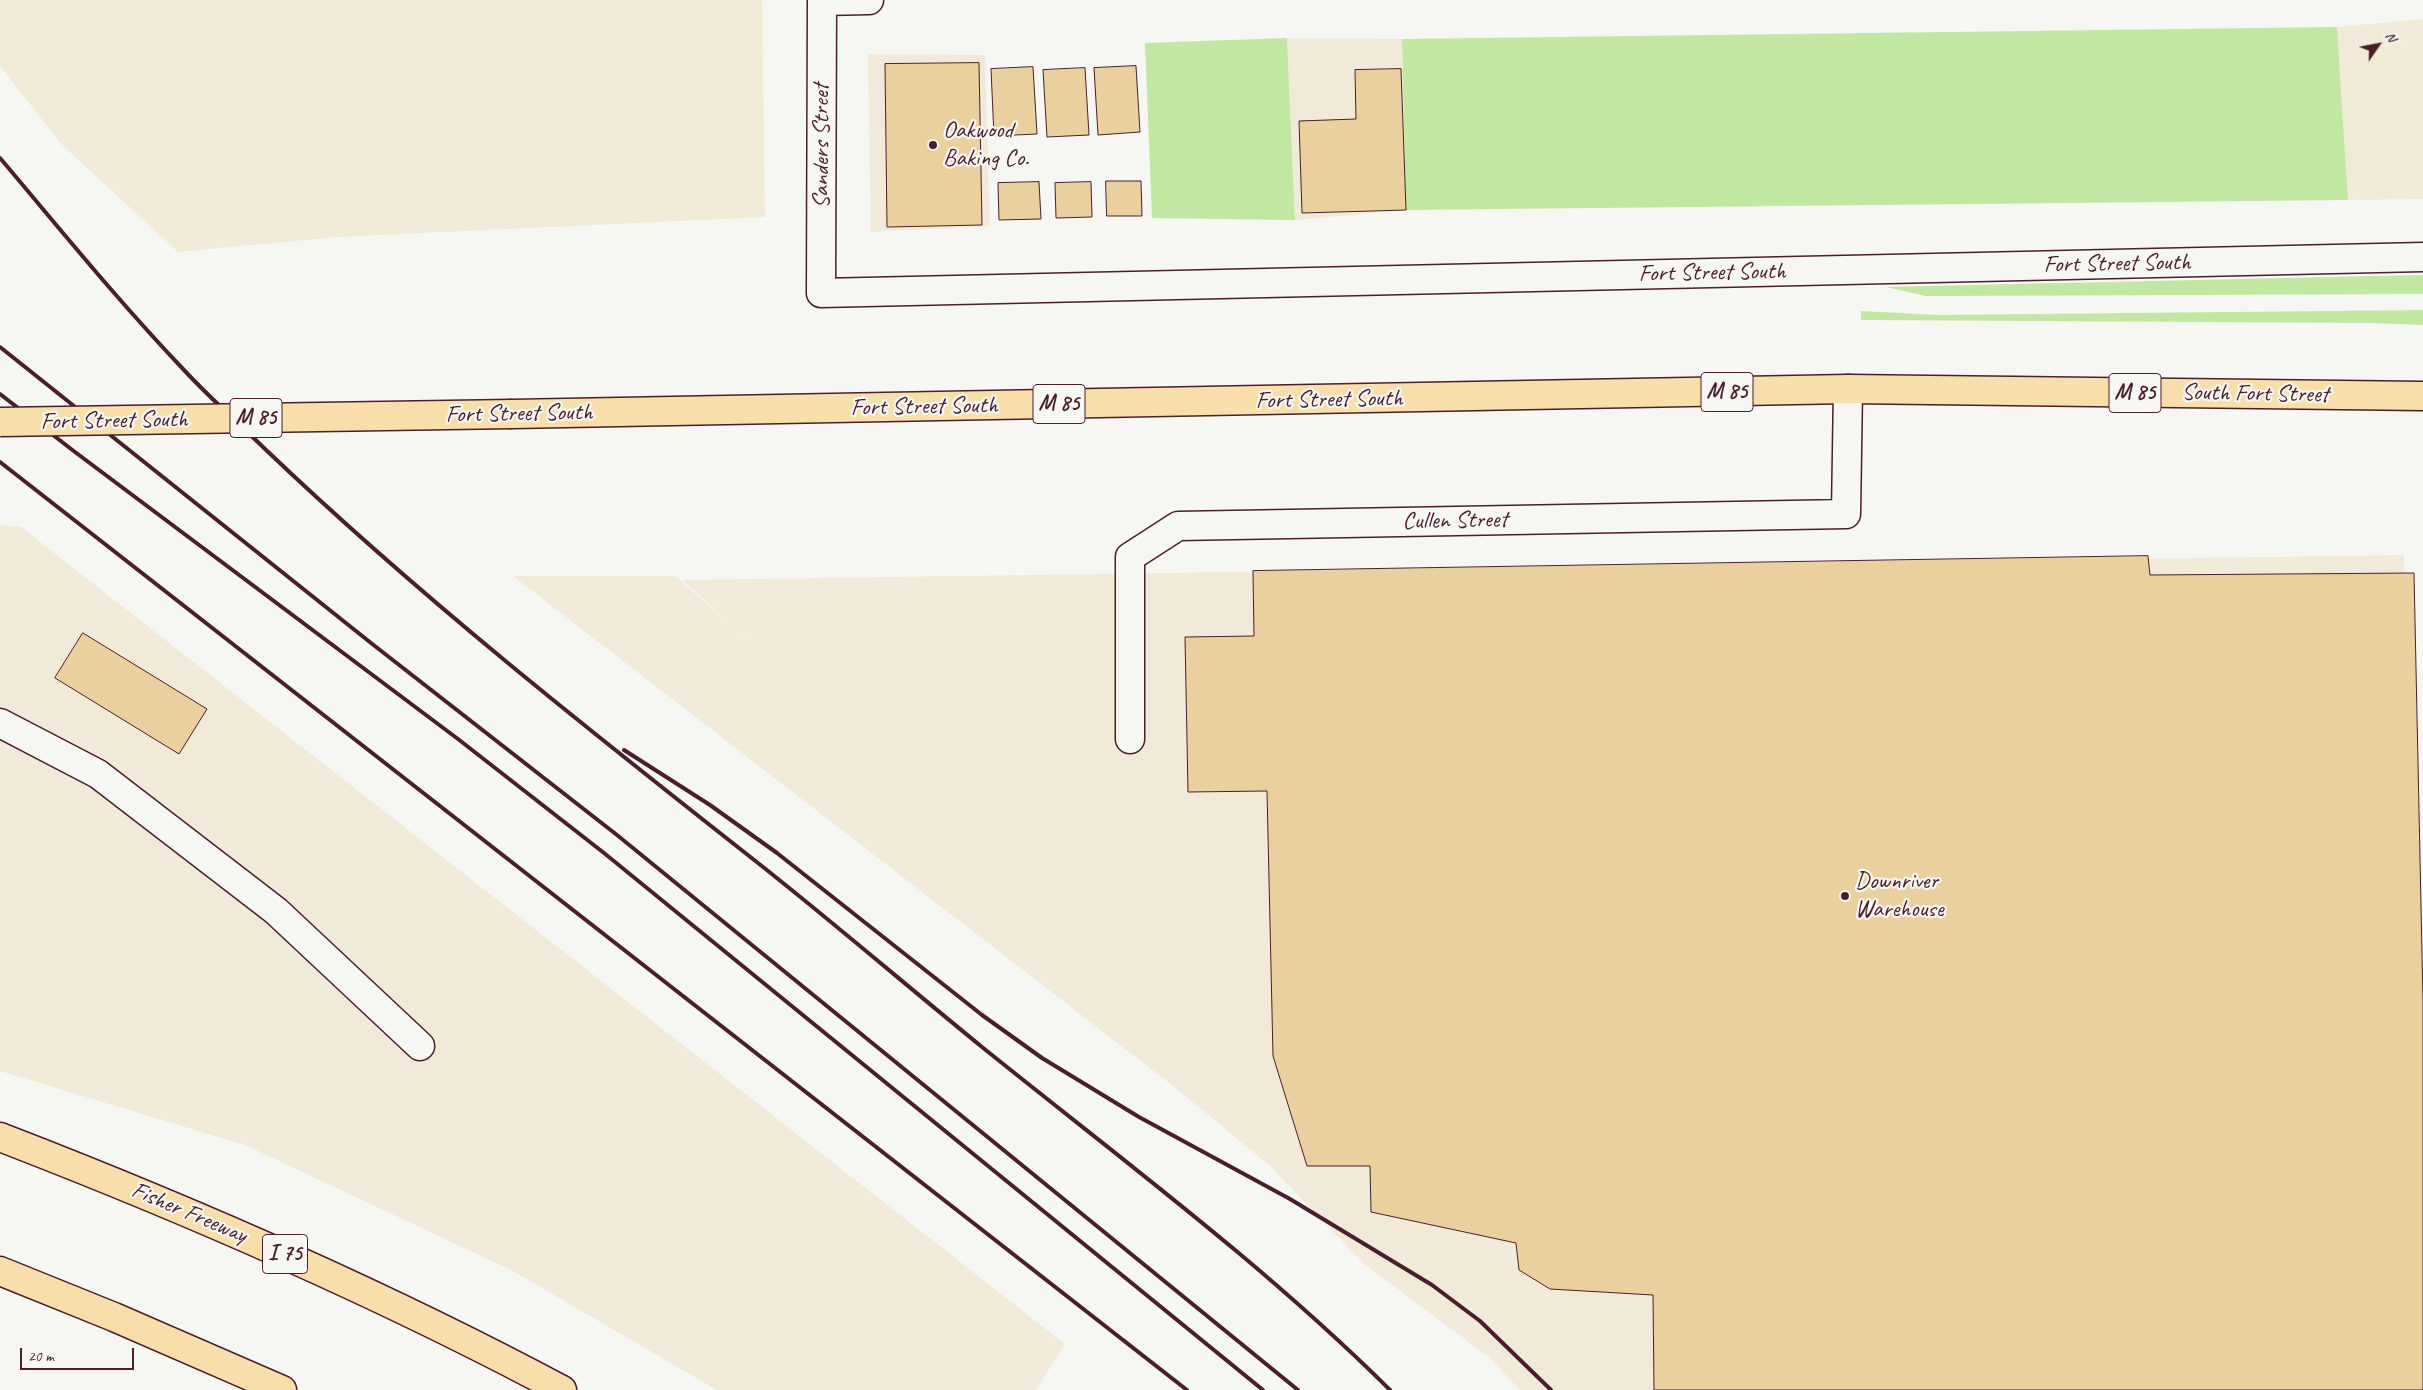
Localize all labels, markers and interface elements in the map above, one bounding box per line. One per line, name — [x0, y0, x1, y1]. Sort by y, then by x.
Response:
north arrow — [2353, 20, 2403, 70]
text: N — [2382, 28, 2400, 45]
street label: Sanders Street — [808, 84, 836, 208]
place label: Oakwood Baking Co. — [943, 117, 1029, 173]
marker: Oakwood Baking Co. — [927, 139, 939, 151]
street label: Fort Street South — [2043, 248, 2191, 280]
street label: Fort Street South — [1638, 257, 1786, 289]
road number: M 85 — [1701, 372, 1753, 412]
road number: M 85 — [2109, 373, 2161, 412]
street label: South Fort Street — [2181, 378, 2329, 410]
road number: M 85 — [1033, 384, 1085, 424]
street label: Fort Street South — [1255, 384, 1403, 416]
street label: Fort Street South — [850, 391, 998, 423]
road number: M 85 — [230, 398, 282, 438]
street label: Fort Street South — [445, 398, 593, 430]
street label: Fort Street South — [40, 405, 188, 437]
street label: Cullen Street — [1402, 506, 1508, 536]
place label: Downriver Warehouse — [1855, 868, 1943, 924]
marker: Downriver Warehouse — [1839, 890, 1851, 902]
street label: Fisher Freeway — [127, 1176, 251, 1250]
road number: I 75 — [262, 1234, 308, 1274]
scale bar — [22, 1338, 136, 1370]
text: 20 m — [28, 1347, 54, 1366]

